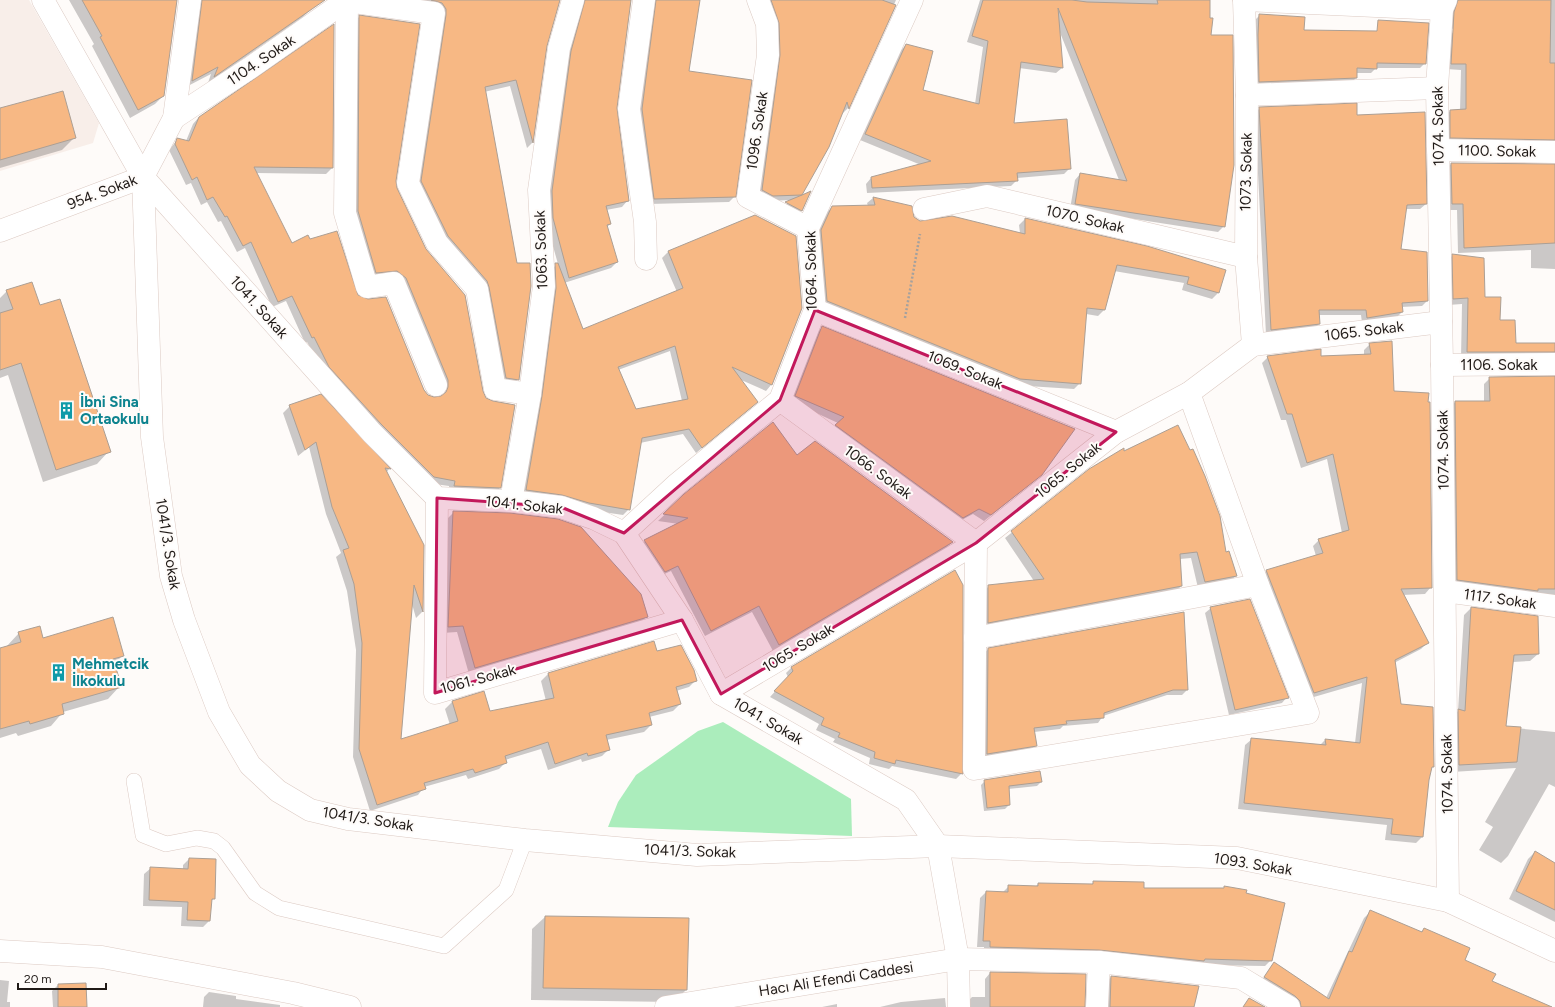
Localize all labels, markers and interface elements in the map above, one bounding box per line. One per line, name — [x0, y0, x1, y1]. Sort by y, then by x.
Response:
street label: 1104. Sokak — [224, 30, 299, 89]
street label: 1074. Sokak — [1428, 85, 1448, 166]
street label: 1096. Sokak — [743, 90, 772, 172]
street label: 1073. Sokak — [1236, 132, 1256, 212]
street label: 1100. Sokak — [1458, 141, 1537, 161]
street label: 954. Sokak — [65, 170, 140, 214]
street label: 1070. Sokak — [1044, 201, 1127, 237]
street label: 1063. Sokak — [531, 209, 551, 290]
street label: 1064. Sokak — [801, 230, 821, 311]
street label: 1041. Sokak — [226, 272, 292, 343]
street label: 1065. Sokak — [1323, 317, 1405, 345]
street label: 1069. Sokak — [925, 347, 1006, 394]
street label: 1106. Sokak — [1460, 356, 1538, 374]
place label: İbni Sina Ortaokulu — [80, 392, 149, 428]
building icon: İbni Sina Ortaokulu — [57, 401, 77, 421]
street label: 1074. Sokak — [1433, 409, 1453, 490]
street label: 1065. Sokak — [1031, 437, 1105, 502]
street label: 1066. Sokak — [841, 441, 916, 503]
street label: 1041. Sokak — [484, 492, 564, 518]
street label: 1041/3. Sokak — [152, 497, 184, 592]
street label: 1117. Sokak — [1462, 585, 1538, 613]
street label: 1065. Sokak — [759, 619, 837, 676]
place label: Mehmetcik İlkokulu — [72, 655, 149, 690]
street label: 1061. Sokak — [438, 660, 518, 698]
building icon: Mehmetcik İlkokulu — [49, 663, 69, 683]
street label: 1041. Sokak — [730, 694, 807, 749]
street label: 1074. Sokak — [1437, 733, 1457, 814]
street label: 1041/3. Sokak — [321, 803, 416, 835]
street label: 1041/3. Sokak — [644, 840, 737, 862]
street label: 1093. Sokak — [1212, 849, 1294, 879]
street label: Hacı Ali Efendi Caddesi — [757, 958, 915, 1000]
scale bar — [18, 965, 106, 991]
text: 20 m — [24, 972, 52, 986]

